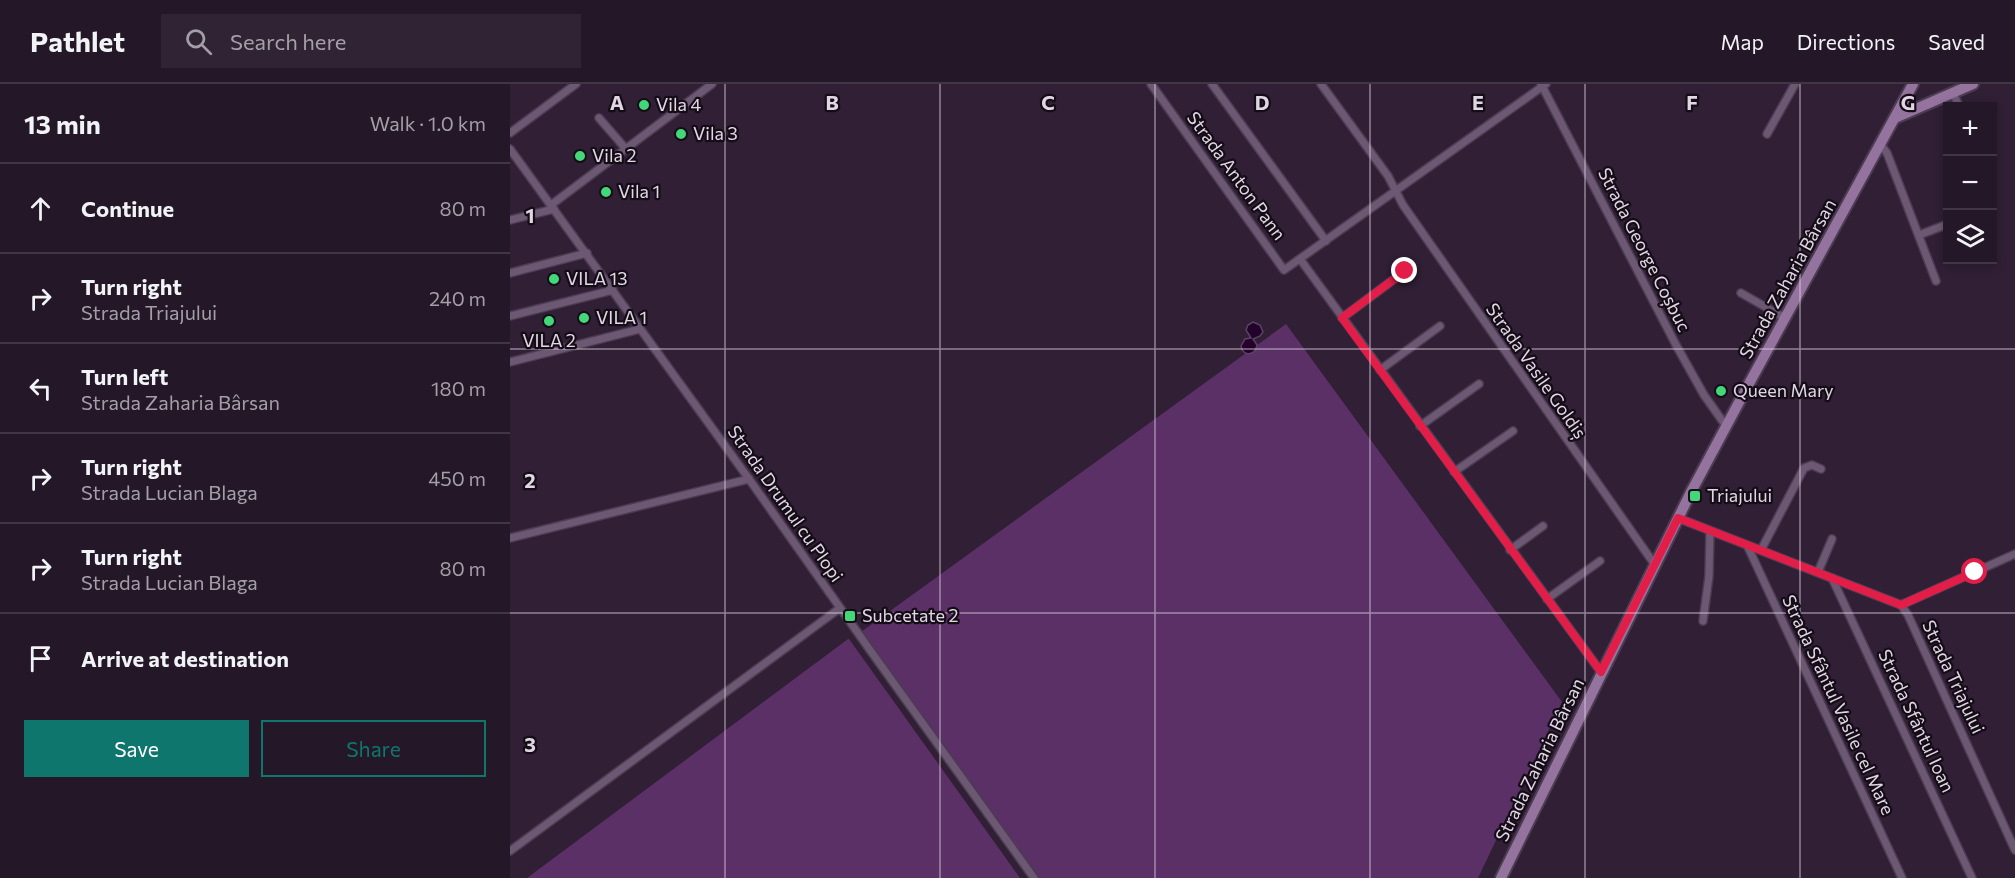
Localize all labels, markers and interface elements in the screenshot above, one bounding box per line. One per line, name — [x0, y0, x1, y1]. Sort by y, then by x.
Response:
search box — [161, 14, 581, 68]
text: Pathlet — [30, 24, 125, 58]
icon: search — [182, 25, 215, 58]
text: Search here — [230, 28, 346, 55]
text: Map — [1721, 29, 1764, 54]
text: Directions — [1797, 29, 1895, 54]
text: Saved — [1928, 29, 1985, 54]
text: A — [610, 90, 624, 114]
text: B — [825, 90, 839, 114]
text: C — [1041, 90, 1055, 114]
text: D — [1255, 90, 1269, 114]
text: E — [1472, 90, 1484, 114]
text: F — [1686, 90, 1698, 114]
text: G — [1901, 90, 1915, 114]
place label: Vila 4 — [656, 93, 701, 115]
marker: Vila 4 — [637, 98, 651, 112]
map controls — [1943, 102, 1997, 264]
button: + — [1943, 102, 1997, 156]
street label: Strada Anton Pann — [1183, 107, 1291, 244]
text: 13 min — [24, 108, 101, 139]
text: Walk · 1.0 km — [370, 111, 486, 135]
place label: Vila 3 — [693, 122, 738, 144]
marker: Vila 3 — [674, 127, 688, 141]
place label: Vila 2 — [592, 144, 636, 166]
marker: Vila 2 — [573, 149, 587, 163]
button: − — [1943, 156, 1997, 210]
street label: Strada George Coșbuc — [1593, 164, 1696, 336]
place label: Vila 1 — [618, 180, 660, 202]
marker: Vila 1 — [599, 185, 613, 199]
icon: ahead — [24, 192, 57, 225]
text: Continue — [81, 195, 174, 222]
street label: Strada Zaharia Bârsan — [1734, 195, 1840, 362]
text: 80 m — [440, 196, 486, 220]
text: 1 — [525, 203, 535, 227]
button: layers — [1943, 210, 1997, 264]
route end — [1391, 257, 1417, 283]
place label: VILA 13 — [566, 267, 628, 289]
marker: VILA 13 — [547, 272, 561, 286]
text: Turn right — [81, 273, 182, 300]
icon: right — [24, 282, 57, 315]
text: 240 m — [429, 286, 486, 310]
street label: Strada Vasile Goldiș — [1481, 298, 1592, 443]
text: Strada Triajului — [81, 300, 217, 324]
place label: VILA 1 — [596, 306, 647, 328]
marker: VILA 1 — [577, 311, 591, 325]
marker: VILA 2 — [542, 314, 556, 328]
place label: VILA 2 — [522, 329, 576, 351]
text: Turn left — [81, 363, 168, 390]
icon: left — [24, 372, 57, 405]
text: 180 m — [431, 376, 486, 400]
place label: Queen Mary — [1733, 379, 1834, 401]
marker: Queen Mary — [1714, 384, 1728, 398]
text: Strada Zaharia Bârsan — [81, 390, 280, 414]
street label: Strada Drumul cu Plopi — [723, 421, 848, 586]
text: Turn right — [81, 453, 182, 480]
icon: right — [24, 462, 57, 495]
text: 450 m — [428, 466, 486, 490]
text: 2 — [524, 468, 536, 492]
text: Strada Lucian Blaga — [81, 480, 258, 504]
place label: Triajului — [1707, 484, 1772, 506]
marker: Triajului — [1688, 489, 1702, 503]
text: Turn right — [81, 543, 182, 570]
icon: right — [24, 552, 57, 585]
text: 80 m — [440, 556, 486, 580]
route start — [1961, 558, 1987, 584]
text: Strada Lucian Blaga — [81, 570, 258, 594]
street label: Strada Sfântul Vasile cel Mare — [1778, 591, 1900, 818]
place label: Subcetate 2 — [862, 604, 959, 626]
marker: Subcetate 2 — [843, 609, 857, 623]
street label: Strada Triajului — [1918, 616, 1990, 737]
icon: arrive — [24, 642, 57, 675]
text: Arrive at destination — [81, 645, 289, 672]
street label: Strada Sfântul Ioan — [1874, 646, 1960, 796]
street label: Strada Zaharia Bârsan — [1490, 674, 1588, 845]
button: Save — [24, 720, 249, 777]
button: Share — [261, 720, 486, 777]
text: 3 — [524, 732, 536, 756]

